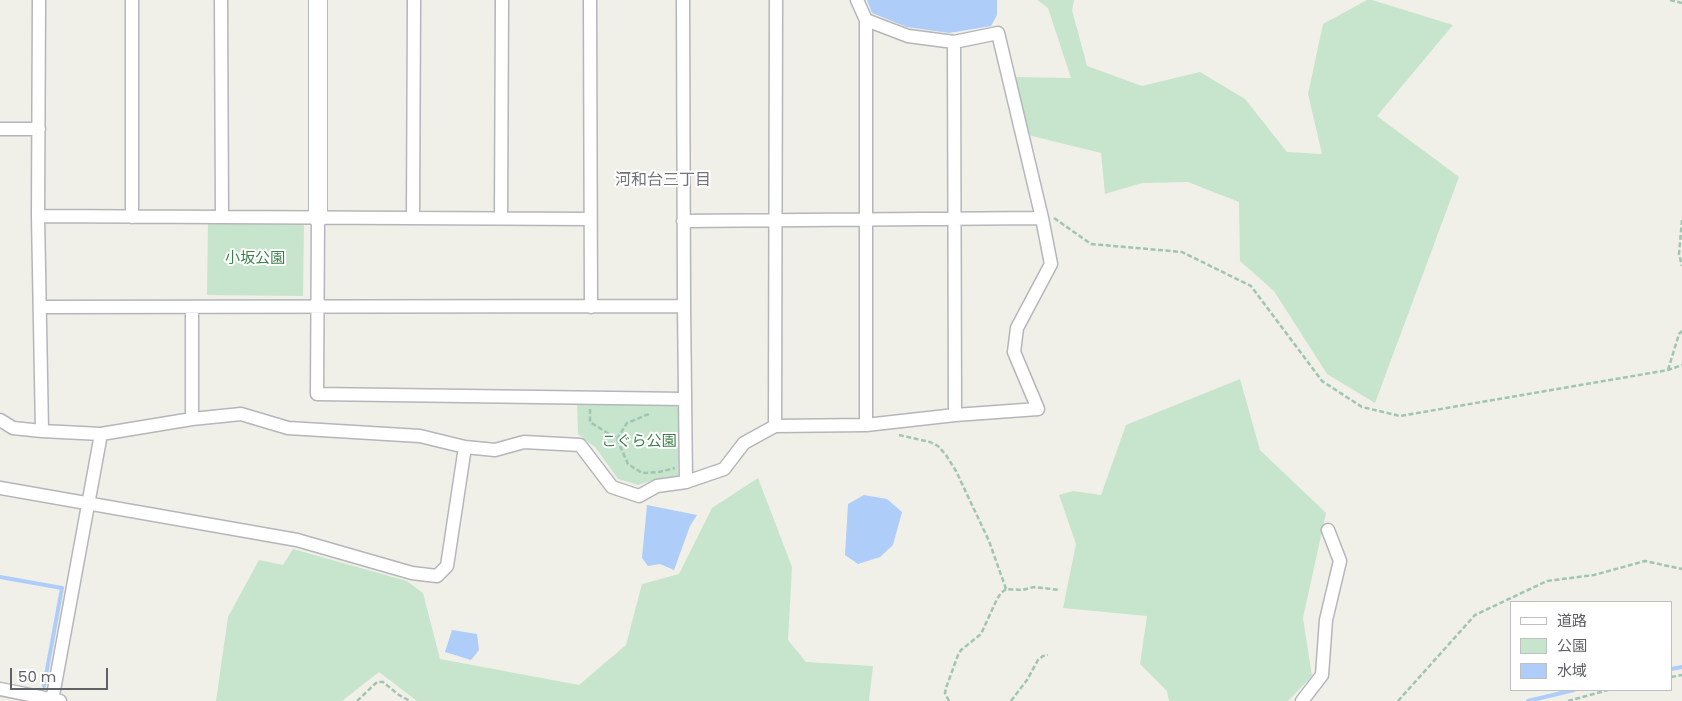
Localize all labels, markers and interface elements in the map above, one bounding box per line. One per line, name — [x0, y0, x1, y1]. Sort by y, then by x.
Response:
district label: 河和台三丁目 — [615, 171, 711, 191]
park label: 小坂公園 — [225, 250, 285, 268]
park label: こぐら公園 — [602, 433, 676, 451]
legend — [1510, 601, 1672, 691]
text: 道路 — [1557, 610, 1587, 631]
text: 公園 — [1557, 635, 1587, 656]
scale bar — [12, 658, 110, 690]
text: 水域 — [1557, 660, 1587, 681]
text: 50 m — [18, 666, 56, 687]

